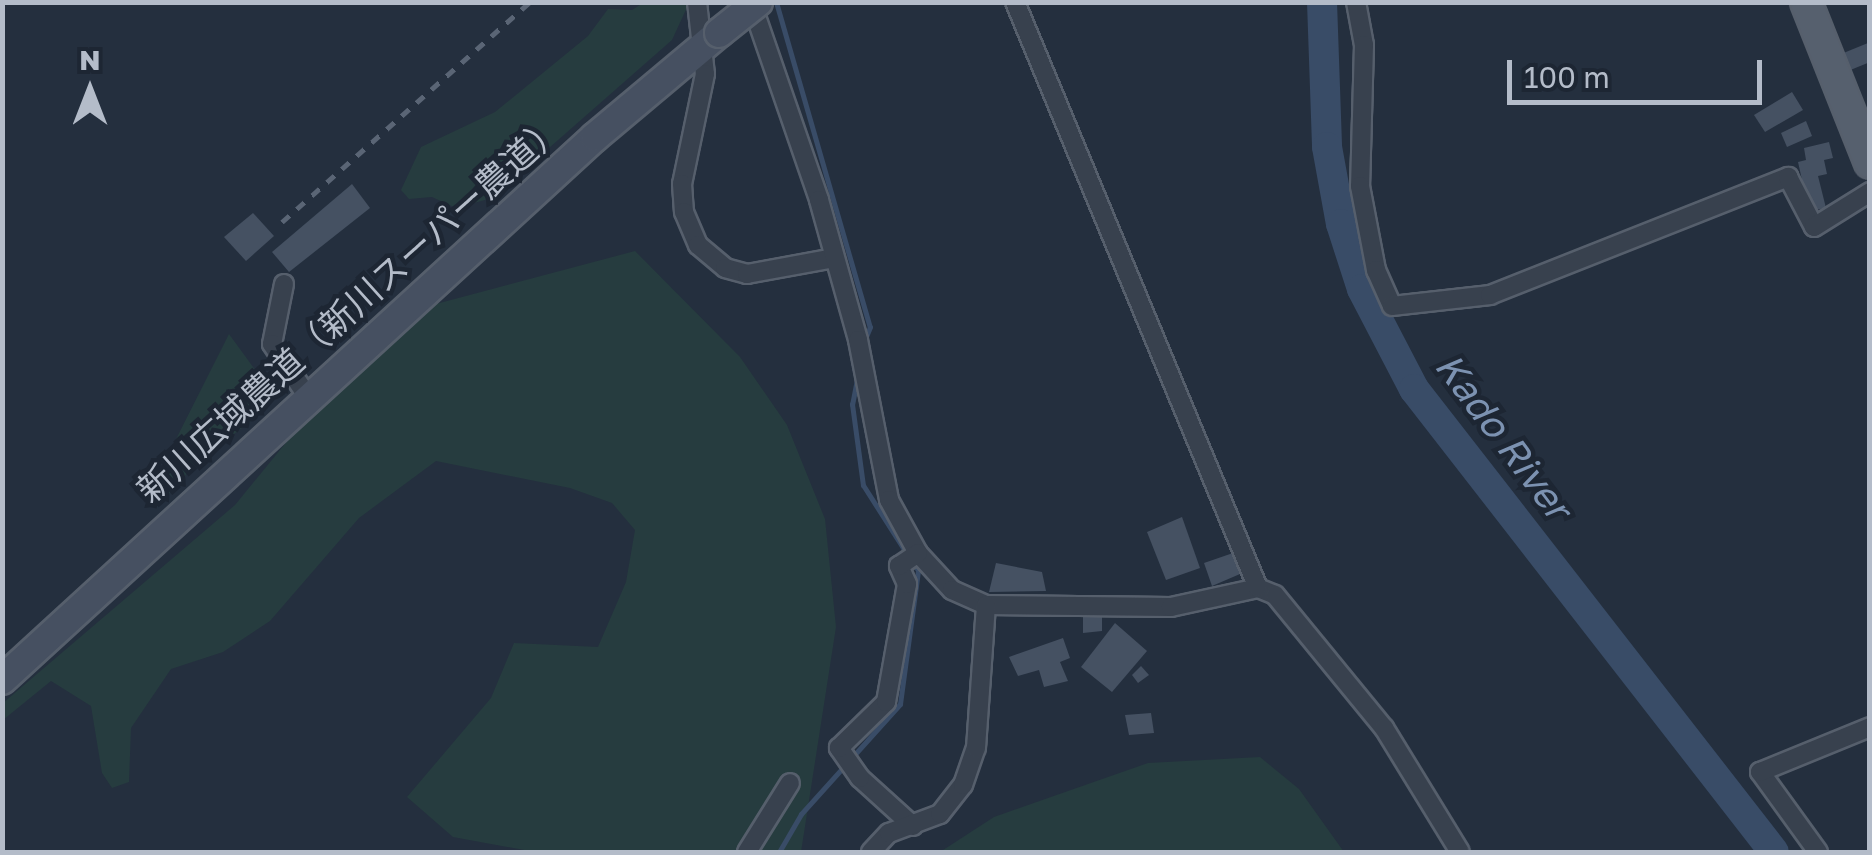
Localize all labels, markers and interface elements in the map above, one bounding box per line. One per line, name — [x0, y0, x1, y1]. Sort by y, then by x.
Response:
north arrow — [40, 40, 140, 140]
scale bar — [1512, 40, 1767, 102]
text: N — [79, 43, 101, 76]
text: 100 m — [1524, 59, 1610, 95]
street label: 新川広域農道（新川スーパー農道） — [128, 105, 572, 511]
water label: Kado River — [1427, 344, 1581, 528]

